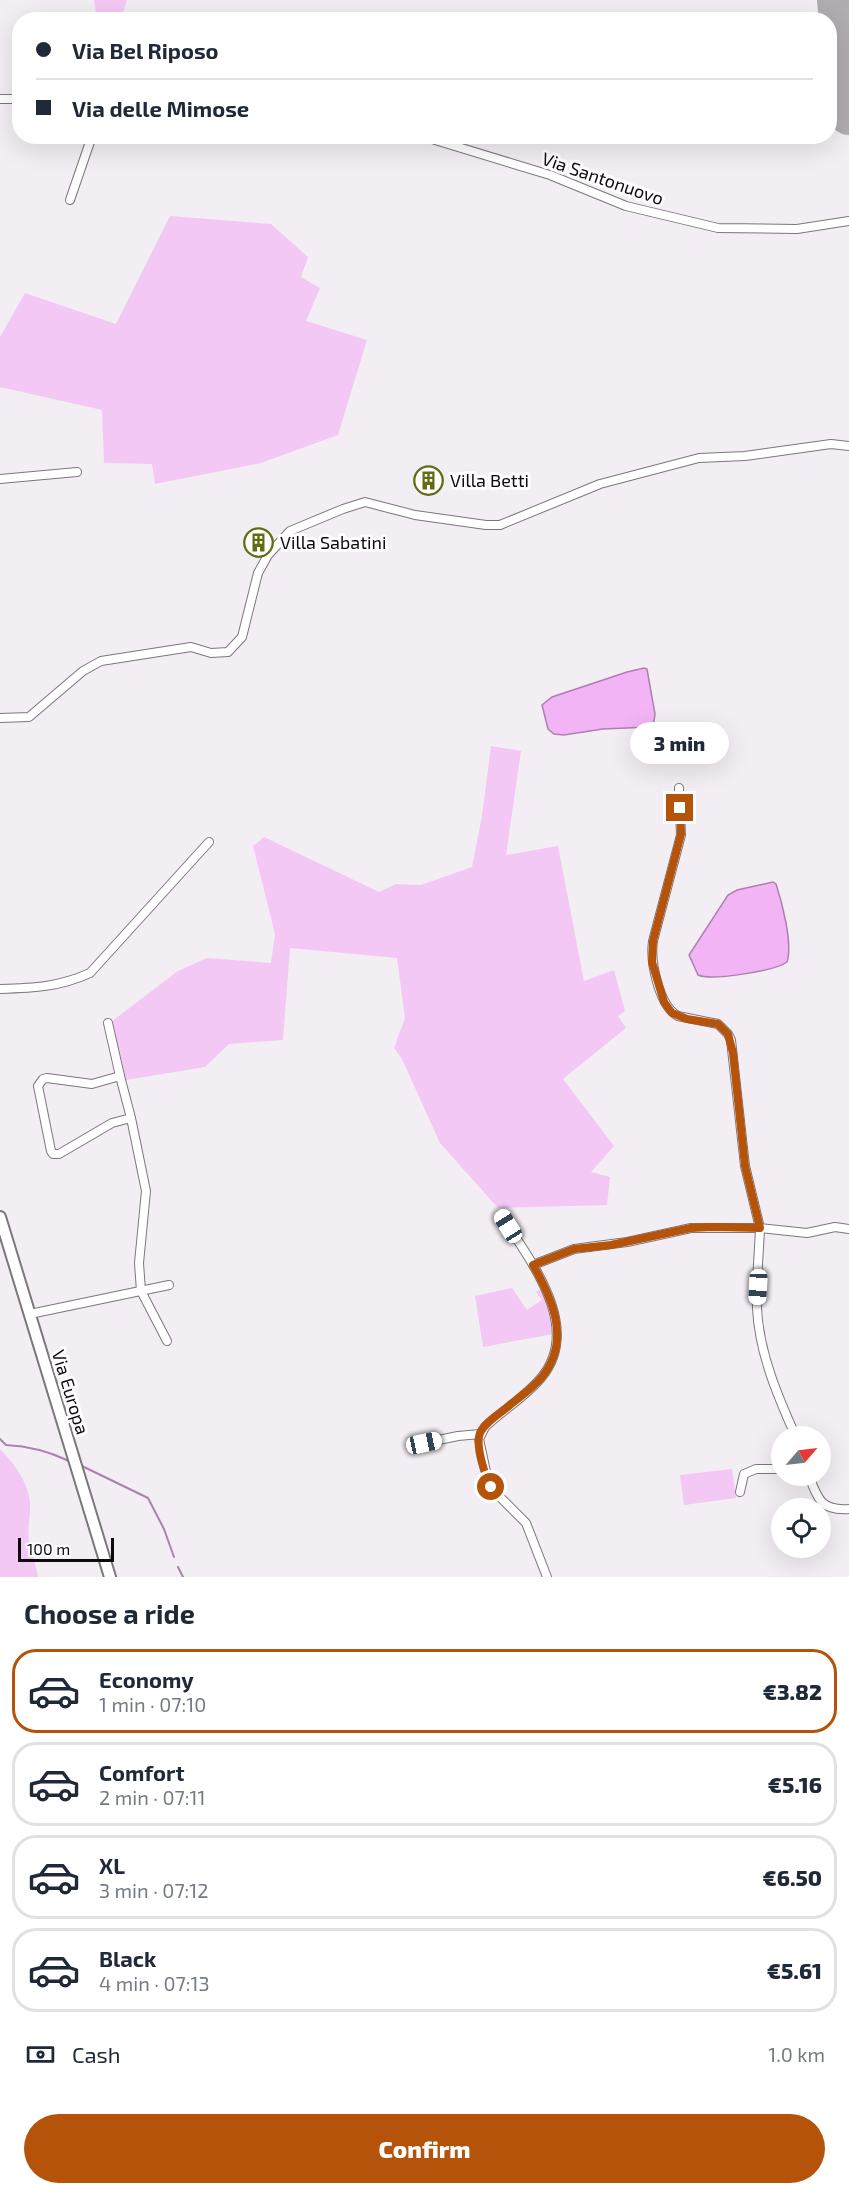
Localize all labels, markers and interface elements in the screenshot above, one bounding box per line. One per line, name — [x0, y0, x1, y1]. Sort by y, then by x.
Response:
text: Via Bel Riposo — [72, 37, 219, 63]
text: Via delle Mimose — [72, 95, 249, 121]
street label: Via Santonuovo — [539, 147, 667, 209]
building icon: Villa Betti — [413, 464, 445, 496]
place label: Villa Betti — [450, 469, 529, 491]
building icon: Villa Sabatini — [243, 526, 275, 558]
place label: Villa Sabatini — [280, 531, 386, 553]
callout: 3 min — [630, 721, 730, 763]
text: 3 min — [654, 731, 705, 755]
route end — [666, 794, 693, 821]
car — [491, 1206, 525, 1246]
car — [748, 1269, 768, 1305]
street label: Via Europa — [48, 1347, 94, 1437]
north arrow — [771, 1426, 831, 1486]
map controls — [771, 1426, 831, 1558]
car — [405, 1430, 443, 1456]
route start — [477, 1473, 504, 1500]
button: locate — [771, 1498, 831, 1558]
scale bar — [18, 1535, 114, 1562]
text: 100 m — [27, 1539, 70, 1558]
text: Choose a ride — [24, 1597, 195, 1629]
icon: car — [27, 1664, 81, 1718]
text: Economy — [99, 1666, 194, 1692]
text: €3.82 — [763, 1678, 822, 1704]
text: 1 min · 07:10 — [99, 1692, 206, 1716]
icon: car — [27, 1757, 81, 1811]
text: Comfort — [99, 1759, 184, 1785]
text: €5.16 — [768, 1771, 822, 1797]
text: 2 min · 07:11 — [99, 1785, 205, 1809]
icon: car — [27, 1850, 81, 1904]
text: XL — [99, 1852, 125, 1878]
text: €6.50 — [763, 1864, 822, 1890]
text: 3 min · 07:12 — [99, 1878, 209, 1902]
icon: car — [27, 1943, 81, 1997]
text: Black — [99, 1945, 156, 1971]
text: €5.61 — [767, 1957, 822, 1983]
text: 4 min · 07:13 — [99, 1971, 210, 1995]
icon: cash — [24, 2038, 57, 2071]
text: Cash — [72, 2041, 121, 2067]
text: 1.0 km — [768, 2042, 825, 2066]
button: Confirm — [24, 2114, 825, 2183]

